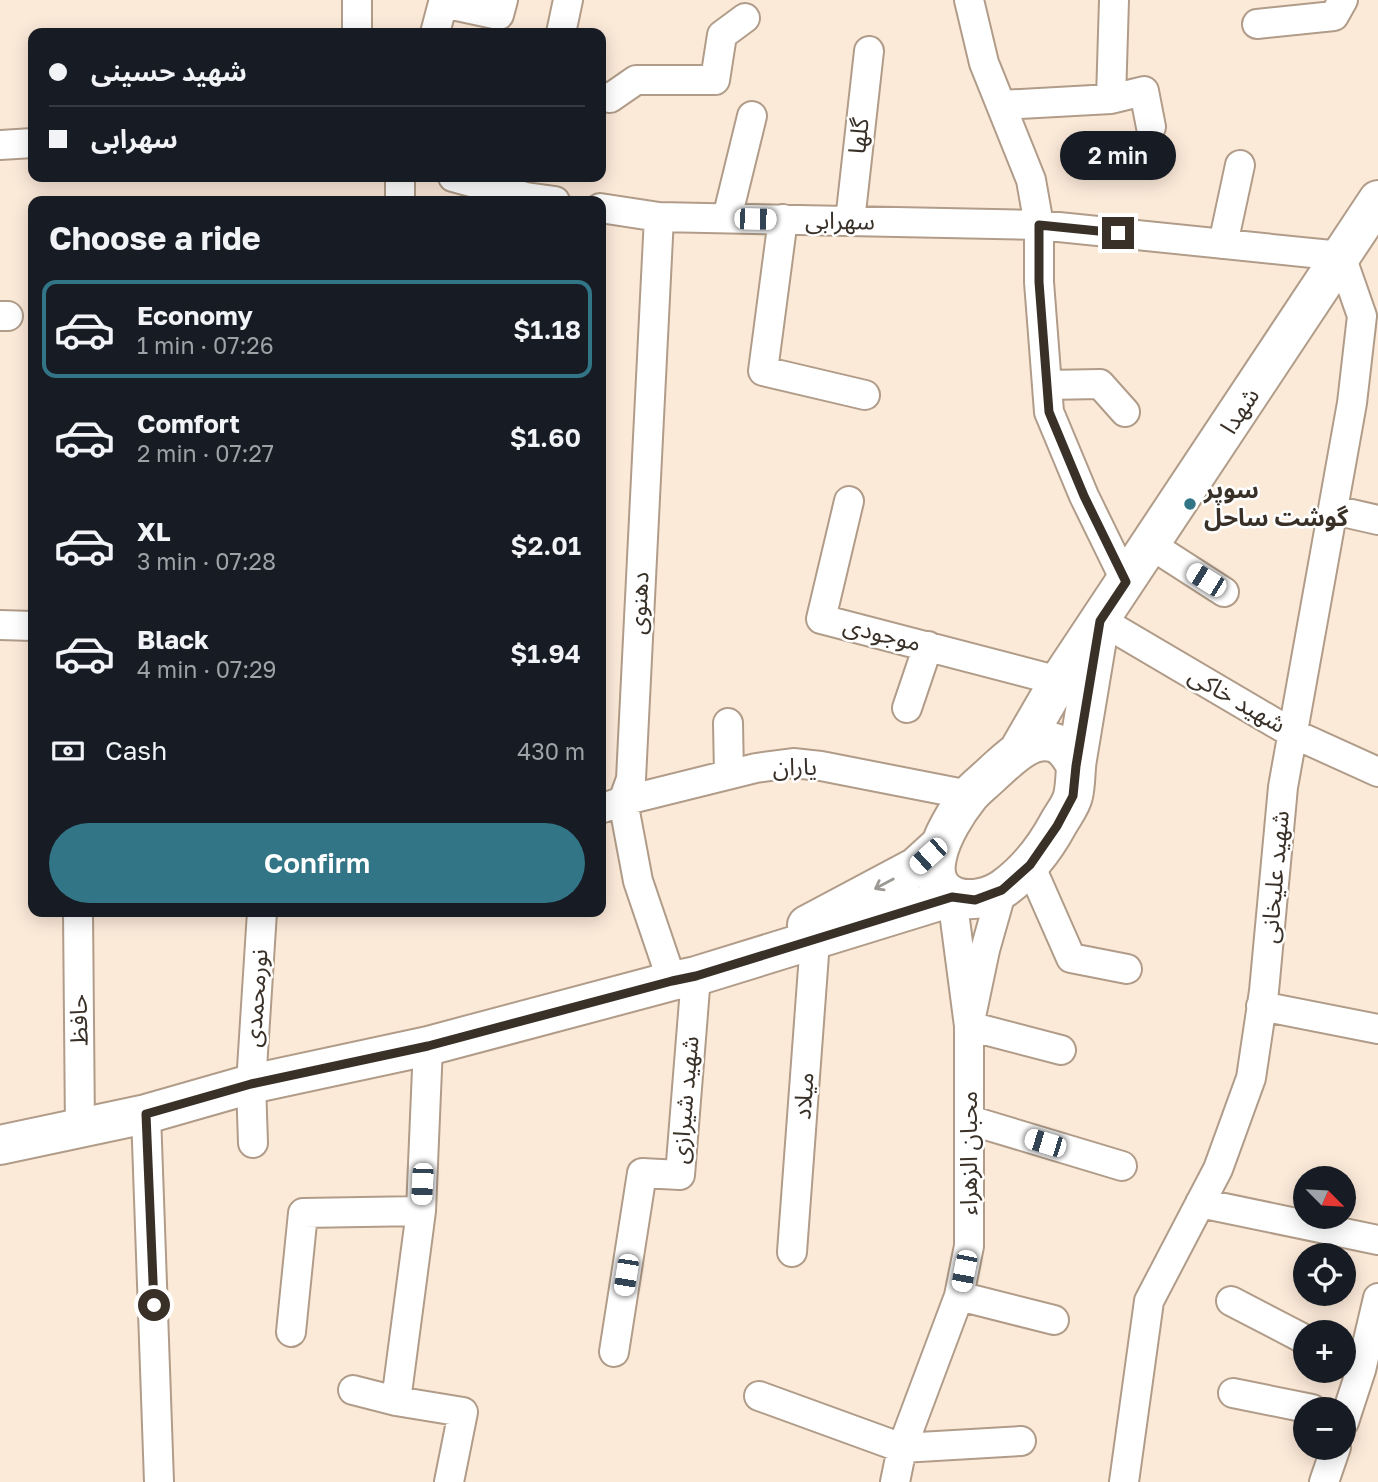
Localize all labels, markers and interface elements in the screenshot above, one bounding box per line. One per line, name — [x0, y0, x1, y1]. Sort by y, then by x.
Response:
text: شهید حسینی — [91, 56, 247, 87]
street label: گلها — [841, 115, 874, 155]
text: سهرابی — [91, 123, 178, 154]
callout: 2 min — [1060, 132, 1176, 180]
text: 2 min — [1088, 141, 1148, 169]
street label: سهرابی — [805, 204, 875, 236]
car — [734, 208, 777, 230]
route end — [1102, 217, 1134, 249]
text: Choose a ride — [49, 219, 261, 257]
icon: car — [53, 298, 116, 361]
text: Economy — [137, 300, 253, 331]
text: $1.18 — [513, 314, 581, 345]
text: 1 min · 07:26 — [137, 331, 274, 359]
street label: شهدا — [1213, 382, 1264, 439]
icon: car — [53, 406, 116, 469]
text: Comfort — [137, 408, 240, 439]
text: $1.60 — [510, 422, 581, 453]
text: 2 min · 07:27 — [137, 439, 274, 467]
place label: سوپر گوشت ساحل — [1203, 474, 1349, 532]
marker: سوپر گوشت ساحل — [1182, 496, 1198, 512]
icon: car — [53, 514, 116, 577]
text: XL — [137, 516, 171, 547]
text: $2.01 — [511, 530, 581, 561]
text: 3 min · 07:28 — [137, 547, 276, 575]
car — [1183, 560, 1230, 600]
street label: دهنوی — [621, 571, 655, 635]
street label: موجودی — [840, 609, 924, 657]
icon: car — [53, 622, 116, 685]
text: Black — [137, 624, 209, 655]
text: $1.94 — [510, 638, 581, 669]
text: 4 min · 07:29 — [137, 655, 276, 683]
street label: شهید خاکی — [1184, 659, 1292, 738]
icon: cash — [49, 732, 87, 770]
text: Cash — [105, 735, 167, 766]
text: 430 m — [517, 737, 585, 765]
street label: یاران — [773, 751, 817, 781]
street label: شهید علیخانی — [1253, 809, 1294, 945]
button: Confirm — [49, 823, 585, 903]
car — [906, 834, 951, 878]
one-way arrow — [874, 877, 894, 891]
street label: نورمحمدی — [237, 948, 273, 1048]
street label: حافظ — [63, 994, 92, 1046]
street label: شهید شیرازی — [663, 1035, 705, 1165]
street label: میلاد — [786, 1071, 819, 1121]
street label: محبان الزهراء — [953, 1091, 983, 1215]
car — [1022, 1127, 1069, 1159]
car — [411, 1162, 434, 1206]
north arrow — [1293, 1166, 1356, 1228]
map controls — [1293, 1166, 1356, 1460]
button: locate — [1293, 1243, 1356, 1306]
car — [950, 1248, 979, 1294]
car — [613, 1253, 640, 1297]
route start — [138, 1289, 170, 1321]
button: + — [1293, 1320, 1356, 1383]
button: − — [1293, 1397, 1356, 1460]

